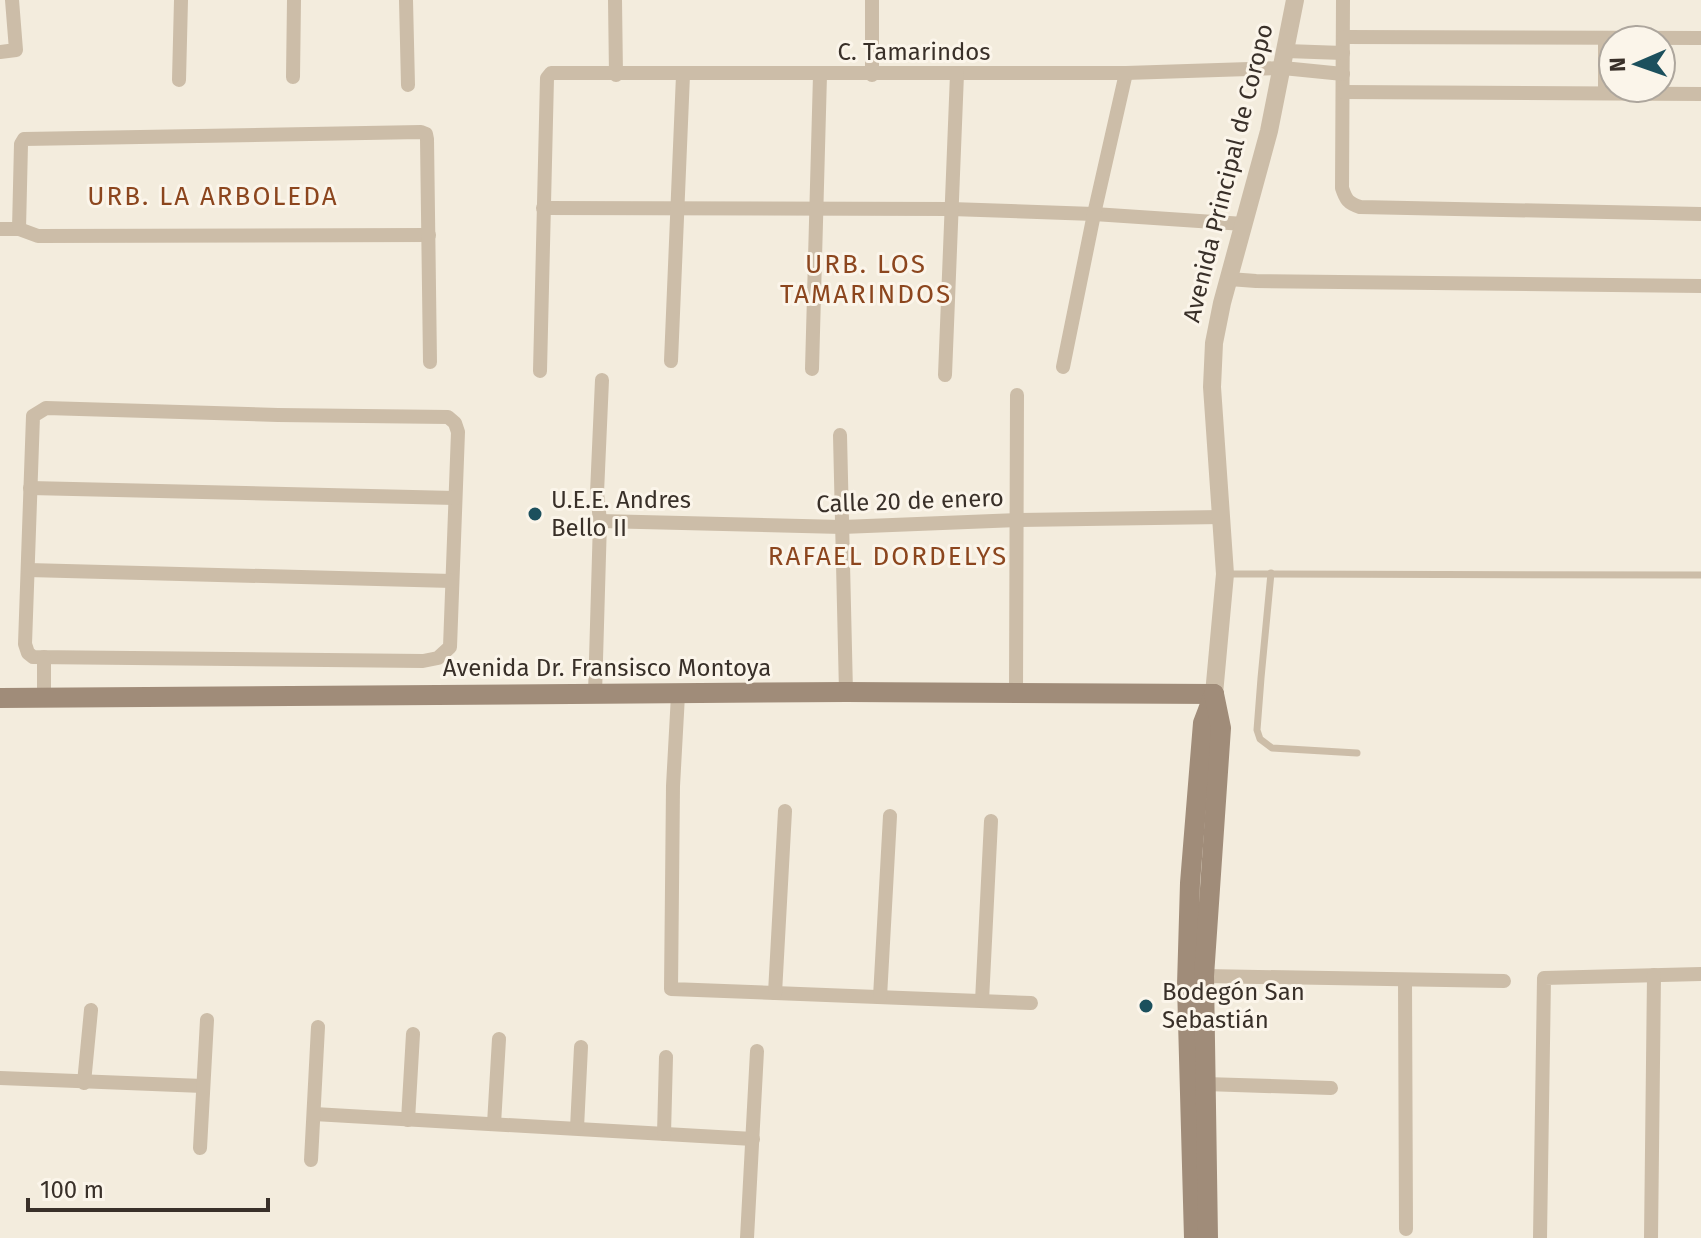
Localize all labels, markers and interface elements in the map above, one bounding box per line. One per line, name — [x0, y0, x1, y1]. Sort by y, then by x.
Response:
street label: Avenida Principal de Coropo — [1177, 21, 1279, 325]
north arrow — [1597, 24, 1677, 104]
street label: C. Tamarindos — [837, 38, 991, 66]
text: N — [1604, 57, 1631, 72]
district label: URB. LA ARBOLEDA — [87, 181, 339, 212]
district label: URB. LOS TAMARINDOS — [780, 249, 952, 310]
street label: Calle 20 de enero — [816, 484, 1004, 518]
place label: U.E.E. Andres Bello II — [551, 486, 691, 542]
marker: U.E.E. Andres Bello II — [526, 505, 544, 523]
district label: RAFAEL DORDELYS — [768, 541, 1008, 572]
street label: Avenida Dr. Fransisco Montoya — [443, 654, 771, 682]
place label: Bodegón San Sebastián — [1162, 978, 1305, 1034]
marker: Bodegón San Sebastián — [1137, 997, 1155, 1015]
scale bar — [28, 1162, 268, 1212]
text: 100 m — [40, 1176, 104, 1204]

